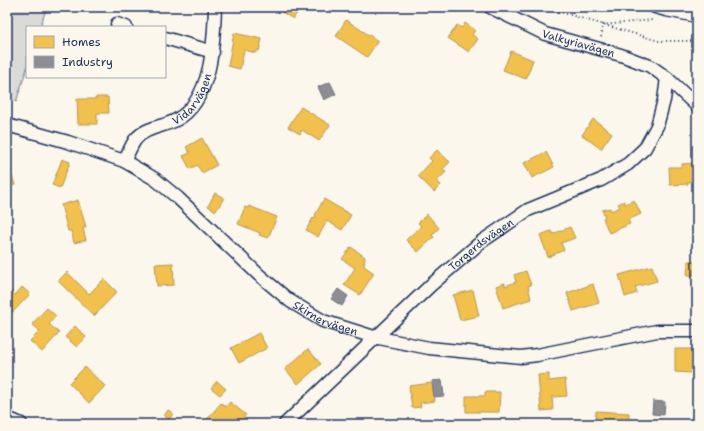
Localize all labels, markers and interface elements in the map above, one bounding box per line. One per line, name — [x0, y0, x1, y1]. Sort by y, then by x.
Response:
legend — [26, 26, 166, 78]
street label: Valkyriavägen — [540, 26, 617, 61]
text: Homes — [62, 34, 101, 50]
text: Industry — [62, 54, 113, 70]
street label: Vidarvägen — [169, 71, 215, 128]
street label: Torgerdsvägen — [445, 214, 517, 274]
street label: Skirnervägen — [290, 297, 360, 339]

